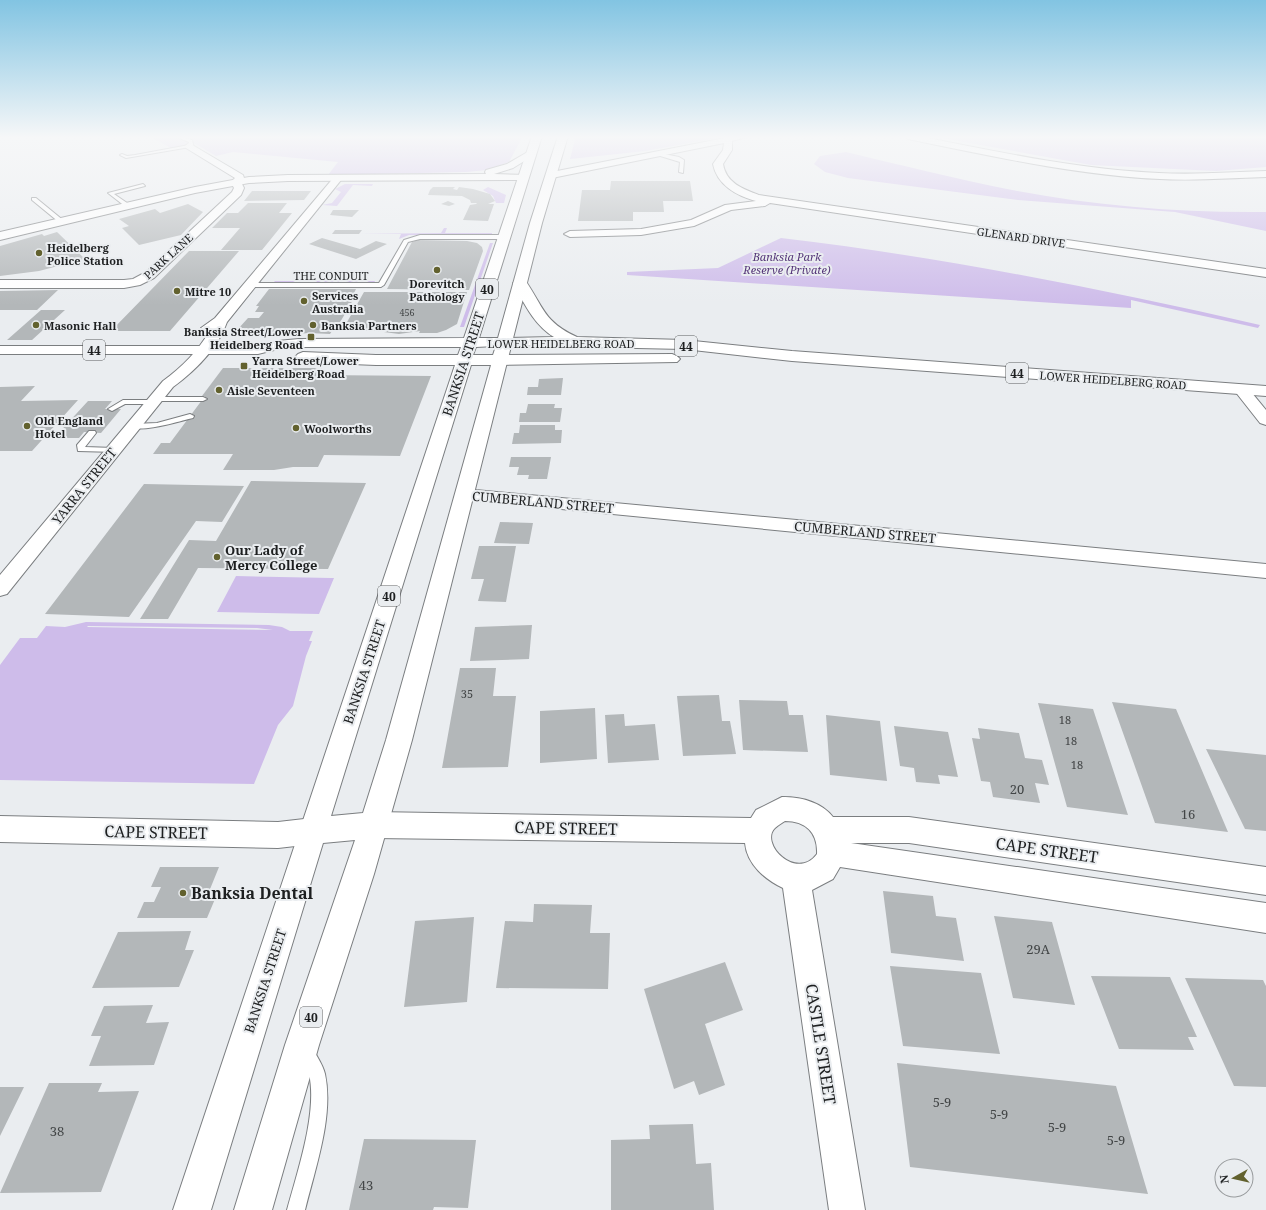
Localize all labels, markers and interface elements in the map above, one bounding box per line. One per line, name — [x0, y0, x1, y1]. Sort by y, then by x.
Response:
street label: GLENARD DRIVE — [976, 223, 1066, 251]
street label: PARK LANE — [140, 230, 196, 282]
place label: Heidelberg Police Station — [47, 240, 124, 268]
marker: Heidelberg Police Station — [34, 248, 44, 258]
park label: Banksia Park Reserve (Private) — [742, 249, 831, 277]
marker: Dorevitch Pathology — [432, 265, 442, 275]
street label: THE CONDUIT — [293, 268, 369, 283]
place label: Dorevitch Pathology — [409, 276, 465, 304]
road number: 40 — [476, 279, 498, 299]
place label: Mitre 10 — [185, 284, 231, 299]
marker: Mitre 10 — [172, 286, 182, 296]
place label: Services Australia — [312, 288, 364, 316]
marker: Services Australia — [299, 296, 309, 306]
house number: 456 — [399, 306, 415, 319]
street label: BANKSIA STREET — [438, 310, 488, 418]
place label: Masonic Hall — [44, 318, 116, 333]
place label: Banksia Partners — [321, 318, 416, 333]
marker: Masonic Hall — [31, 320, 41, 330]
marker: Banksia Partners — [308, 320, 318, 330]
place label: Banksia Street/Lower Heidelberg Road — [184, 324, 303, 352]
marker: Banksia Street/Lower Heidelberg Road — [306, 332, 316, 342]
street label: LOWER HEIDELBERG ROAD — [487, 336, 635, 351]
road number: 44 — [675, 336, 697, 356]
road number: 44 — [83, 340, 105, 360]
place label: Yarra Street/Lower Heidelberg Road — [252, 353, 359, 381]
marker: Yarra Street/Lower Heidelberg Road — [239, 361, 249, 371]
road number: 44 — [1006, 363, 1028, 383]
street label: LOWER HEIDELBERG ROAD — [1039, 367, 1187, 393]
place label: Aisle Seventeen — [227, 383, 315, 398]
marker: Aisle Seventeen — [214, 385, 224, 395]
place label: Old England Hotel — [35, 413, 103, 441]
marker: Old England Hotel — [22, 421, 32, 431]
place label: Woolworths — [304, 421, 371, 436]
marker: Woolworths — [291, 423, 301, 433]
street label: YARRA STREET — [47, 444, 120, 529]
street label: CUMBERLAND STREET — [471, 487, 615, 517]
street label: CUMBERLAND STREET — [793, 517, 937, 547]
place label: Our Lady of Mercy College — [225, 541, 317, 574]
marker: Our Lady of Mercy College — [212, 552, 222, 562]
road number: 40 — [378, 586, 400, 606]
street label: BANKSIA STREET — [339, 618, 389, 726]
house number: 35 — [461, 686, 473, 701]
house number: 18 — [1059, 712, 1071, 727]
house number: 18 — [1065, 733, 1077, 748]
house number: 18 — [1071, 757, 1083, 772]
house number: 20 — [1010, 780, 1024, 798]
house number: 16 — [1181, 805, 1195, 823]
street label: CAPE STREET — [514, 816, 618, 840]
street label: CAPE STREET — [104, 820, 208, 844]
street label: CAPE STREET — [994, 832, 1100, 868]
place label: Banksia Dental — [191, 882, 313, 904]
marker: Banksia Dental — [178, 888, 188, 898]
street label: BANKSIA STREET — [240, 927, 290, 1035]
house number: 29A — [1026, 940, 1051, 958]
street label: CASTLE STREET — [801, 982, 841, 1106]
road number: 40 — [300, 1007, 322, 1027]
house number: 5-9 — [933, 1093, 951, 1111]
house number: 5-9 — [990, 1105, 1008, 1123]
house number: 5-9 — [1048, 1118, 1066, 1136]
house number: 38 — [50, 1122, 64, 1140]
house number: 5-9 — [1107, 1131, 1125, 1149]
north arrow — [1214, 1158, 1254, 1198]
text: N — [1216, 1174, 1232, 1185]
house number: 43 — [359, 1176, 373, 1194]

